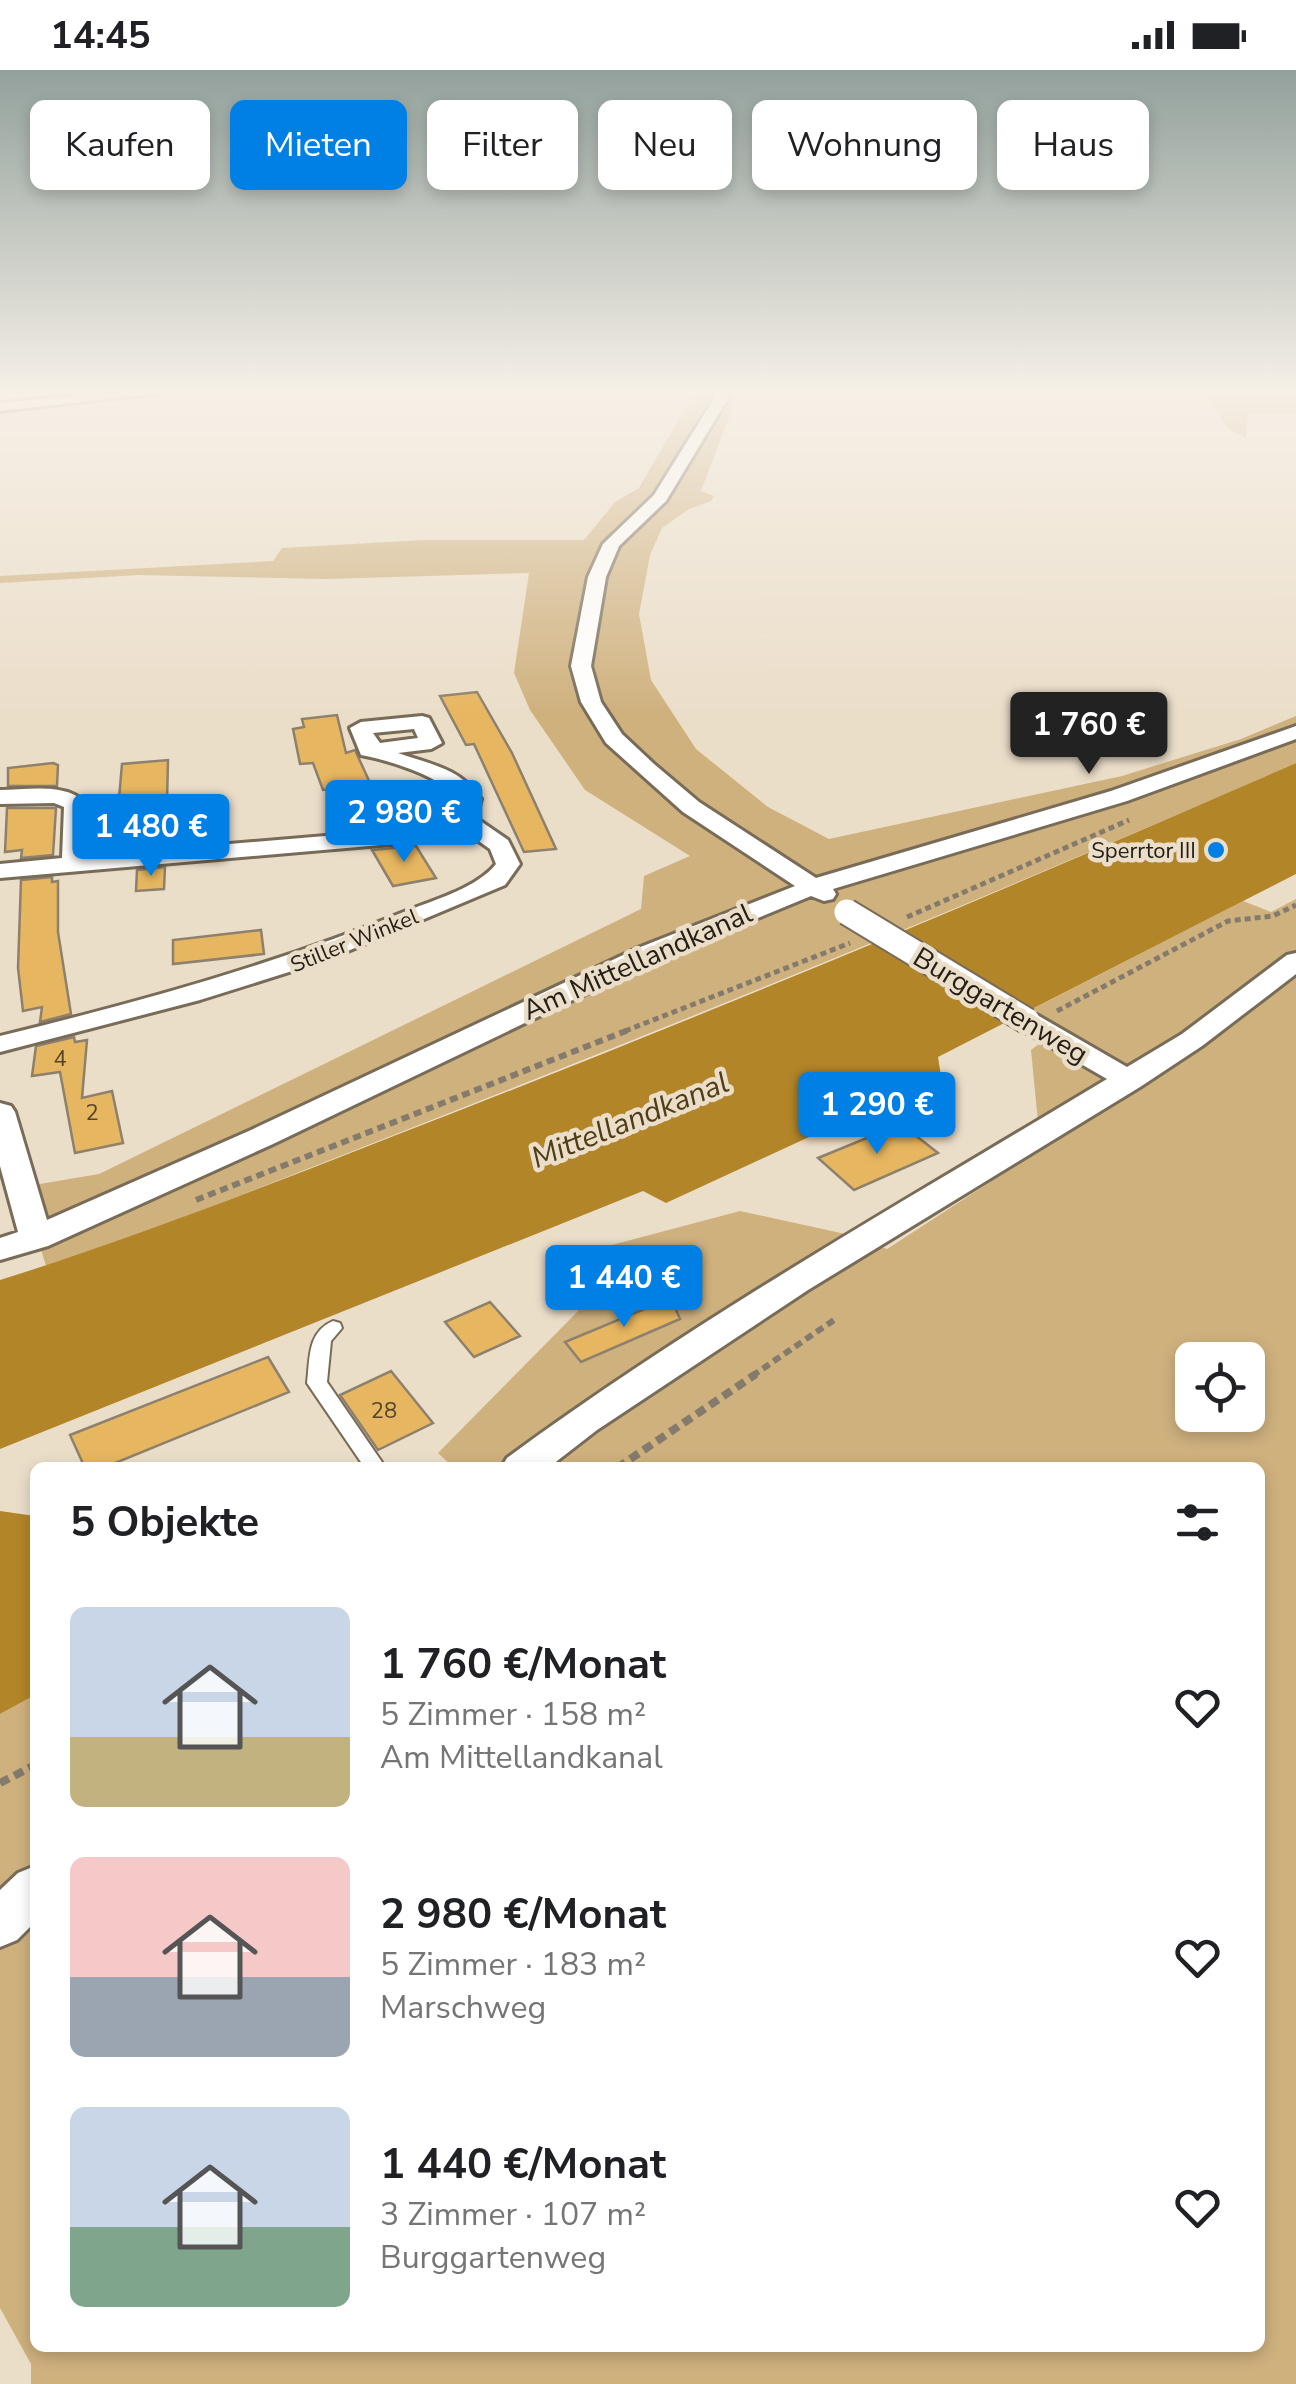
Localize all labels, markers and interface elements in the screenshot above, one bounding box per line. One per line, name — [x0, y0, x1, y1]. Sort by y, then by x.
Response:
text: 14:45 — [50, 10, 151, 61]
chip: Kaufen — [30, 100, 210, 190]
chip: Mieten — [230, 100, 407, 190]
chip: Filter — [427, 100, 578, 190]
chip: Neu — [598, 100, 732, 190]
chip: Wohnung — [752, 100, 977, 190]
chip: Haus — [997, 100, 1149, 190]
pin: 1 760 € — [997, 692, 1181, 777]
text: 1 760 € — [1032, 703, 1146, 746]
pin: 2 980 € — [312, 780, 496, 865]
text: 2 980 € — [347, 791, 461, 834]
pin: 1 480 € — [59, 794, 243, 879]
text: 1 480 € — [94, 805, 208, 848]
place label: Sperrtor III — [1091, 836, 1196, 866]
marker: Sperrtor III — [1205, 839, 1227, 861]
street label: Am Mittellandkanal — [517, 894, 759, 1030]
street label: Stiller Winkel — [286, 902, 423, 980]
street label: Burggartenweg — [906, 939, 1095, 1073]
house number: 4 — [53, 1044, 67, 1074]
water label: Mittellandkanal — [525, 1062, 735, 1179]
pin: 1 290 € — [785, 1072, 969, 1157]
text: 1 290 € — [820, 1083, 934, 1126]
house number: 2 — [85, 1098, 99, 1128]
pin: 1 440 € — [532, 1245, 716, 1330]
text: 1 440 € — [567, 1256, 681, 1299]
map controls — [1175, 1342, 1265, 1432]
button: locate — [1175, 1342, 1265, 1432]
house number: 28 — [371, 1396, 397, 1426]
text: 5 Objekte — [70, 1494, 259, 1551]
icon: filters — [1170, 1495, 1225, 1550]
text: 1 760 €/Monat — [380, 1636, 666, 1693]
icon: home — [150, 1647, 270, 1767]
icon: heart — [1170, 1680, 1225, 1735]
text: 5 Zimmer · 158 m² — [380, 1693, 646, 1736]
text: Am Mittellandkanal — [380, 1736, 663, 1779]
text: 2 980 €/Monat — [380, 1886, 666, 1943]
icon: home — [150, 1897, 270, 2017]
icon: heart — [1170, 1930, 1225, 1985]
text: 5 Zimmer · 183 m² — [380, 1943, 646, 1986]
text: Marschweg — [380, 1986, 546, 2029]
text: 1 440 €/Monat — [380, 2136, 666, 2193]
icon: home — [150, 2147, 270, 2267]
icon: heart — [1170, 2180, 1225, 2235]
text: 3 Zimmer · 107 m² — [380, 2193, 646, 2236]
text: Burggartenweg — [380, 2236, 606, 2279]

